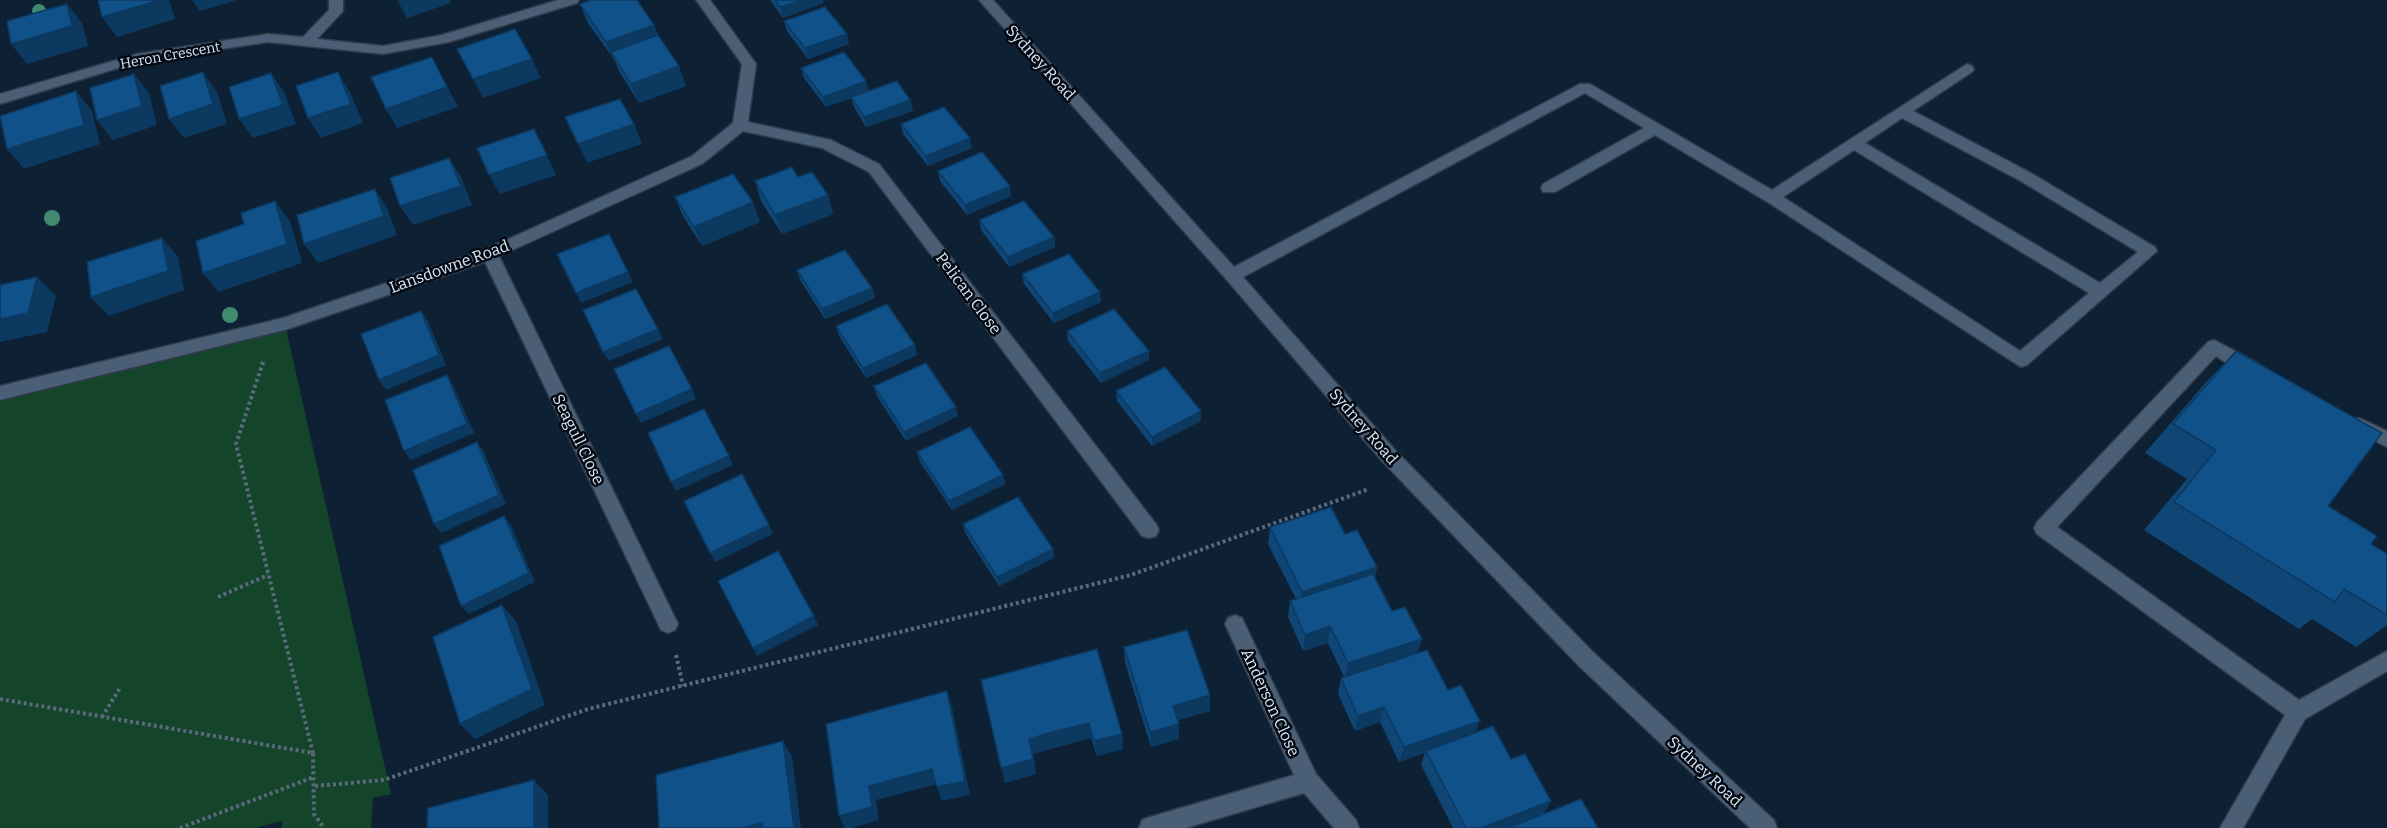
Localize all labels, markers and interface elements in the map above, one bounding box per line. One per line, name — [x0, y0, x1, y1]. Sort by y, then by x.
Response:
street label: Sydney Road — [1002, 21, 1080, 104]
street label: Heron Crescent — [119, 38, 222, 73]
street label: Lansdowne Road — [387, 236, 512, 297]
street label: Pelican Close — [932, 249, 1006, 338]
street label: Sydney Road — [1325, 384, 1402, 469]
street label: Seagull Close — [548, 391, 609, 488]
street label: Anderson Close — [1237, 645, 1304, 759]
street label: Sydney Road — [1664, 732, 1746, 811]

